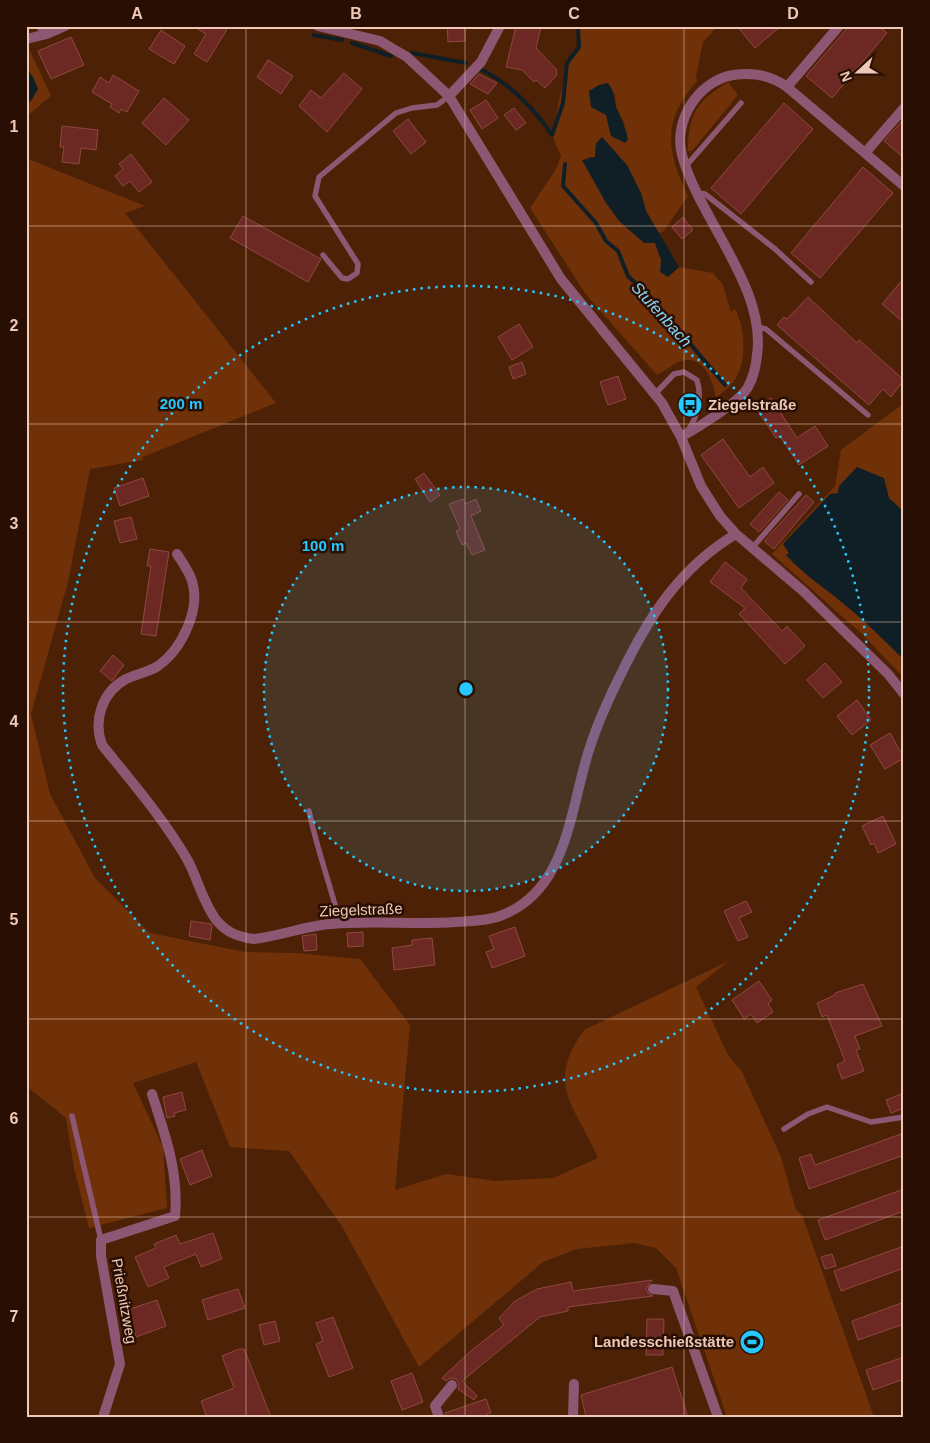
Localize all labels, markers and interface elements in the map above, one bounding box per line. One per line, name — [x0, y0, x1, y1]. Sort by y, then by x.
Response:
text: A — [131, 5, 143, 22]
text: B — [350, 5, 362, 22]
text: C — [568, 5, 580, 22]
text: D — [787, 5, 799, 22]
north arrow — [832, 48, 882, 98]
text: N — [837, 69, 855, 84]
text: 1 — [10, 118, 19, 135]
water label: Stufenbach — [628, 279, 695, 350]
text: 2 — [10, 317, 19, 334]
bus stop icon: Ziegelstraße — [677, 392, 703, 418]
text: 200 m — [160, 395, 202, 412]
place label: Ziegelstraße — [708, 396, 796, 413]
text: 3 — [10, 515, 19, 532]
text: 100 m — [302, 537, 344, 554]
centre of rings — [457, 680, 475, 698]
text: 4 — [10, 713, 19, 730]
street label: Ziegelstraße — [319, 900, 403, 919]
text: 5 — [10, 911, 19, 928]
text: 6 — [10, 1110, 19, 1127]
street label: Prießnitzweg — [109, 1257, 140, 1345]
text: 7 — [10, 1308, 19, 1325]
sports icon: Landesschießstätte — [739, 1329, 765, 1355]
place label: Landesschießstätte — [594, 1333, 734, 1350]

